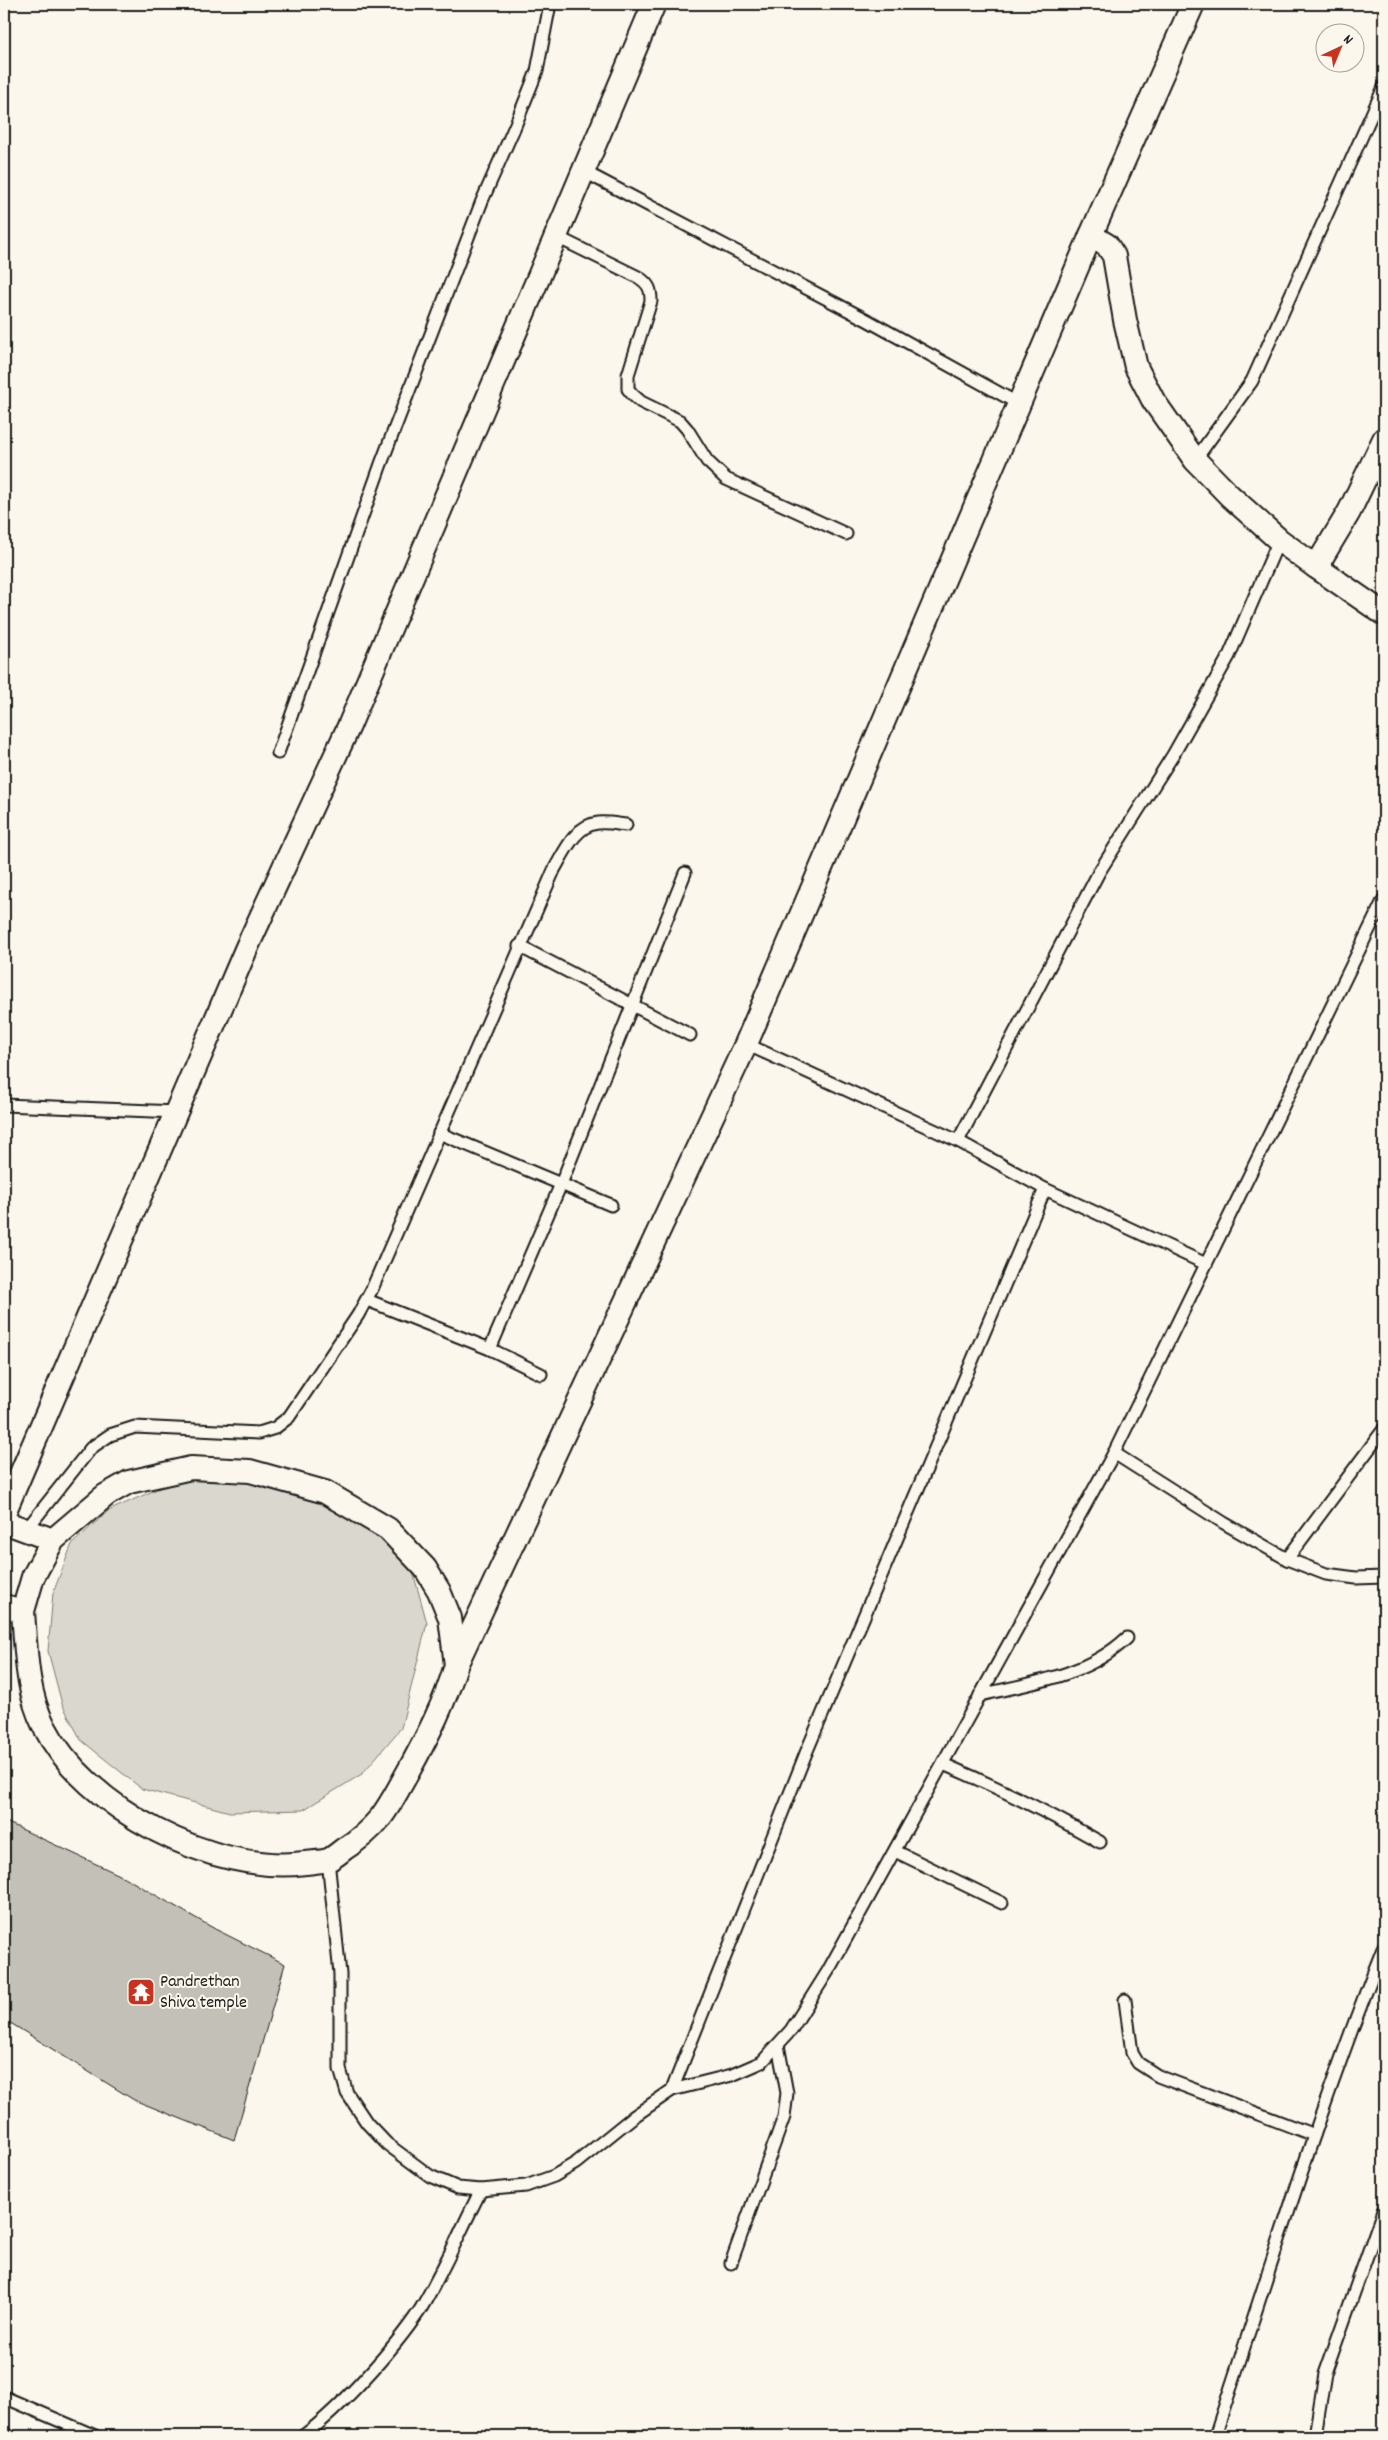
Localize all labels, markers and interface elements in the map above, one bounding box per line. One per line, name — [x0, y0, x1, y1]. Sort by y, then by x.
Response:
north arrow — [1316, 22, 1366, 72]
text: N — [1338, 30, 1357, 50]
place label: Pandrethan Shiva temple — [160, 1970, 247, 2016]
temple icon: Pandrethan Shiva temple — [126, 1977, 156, 2007]

